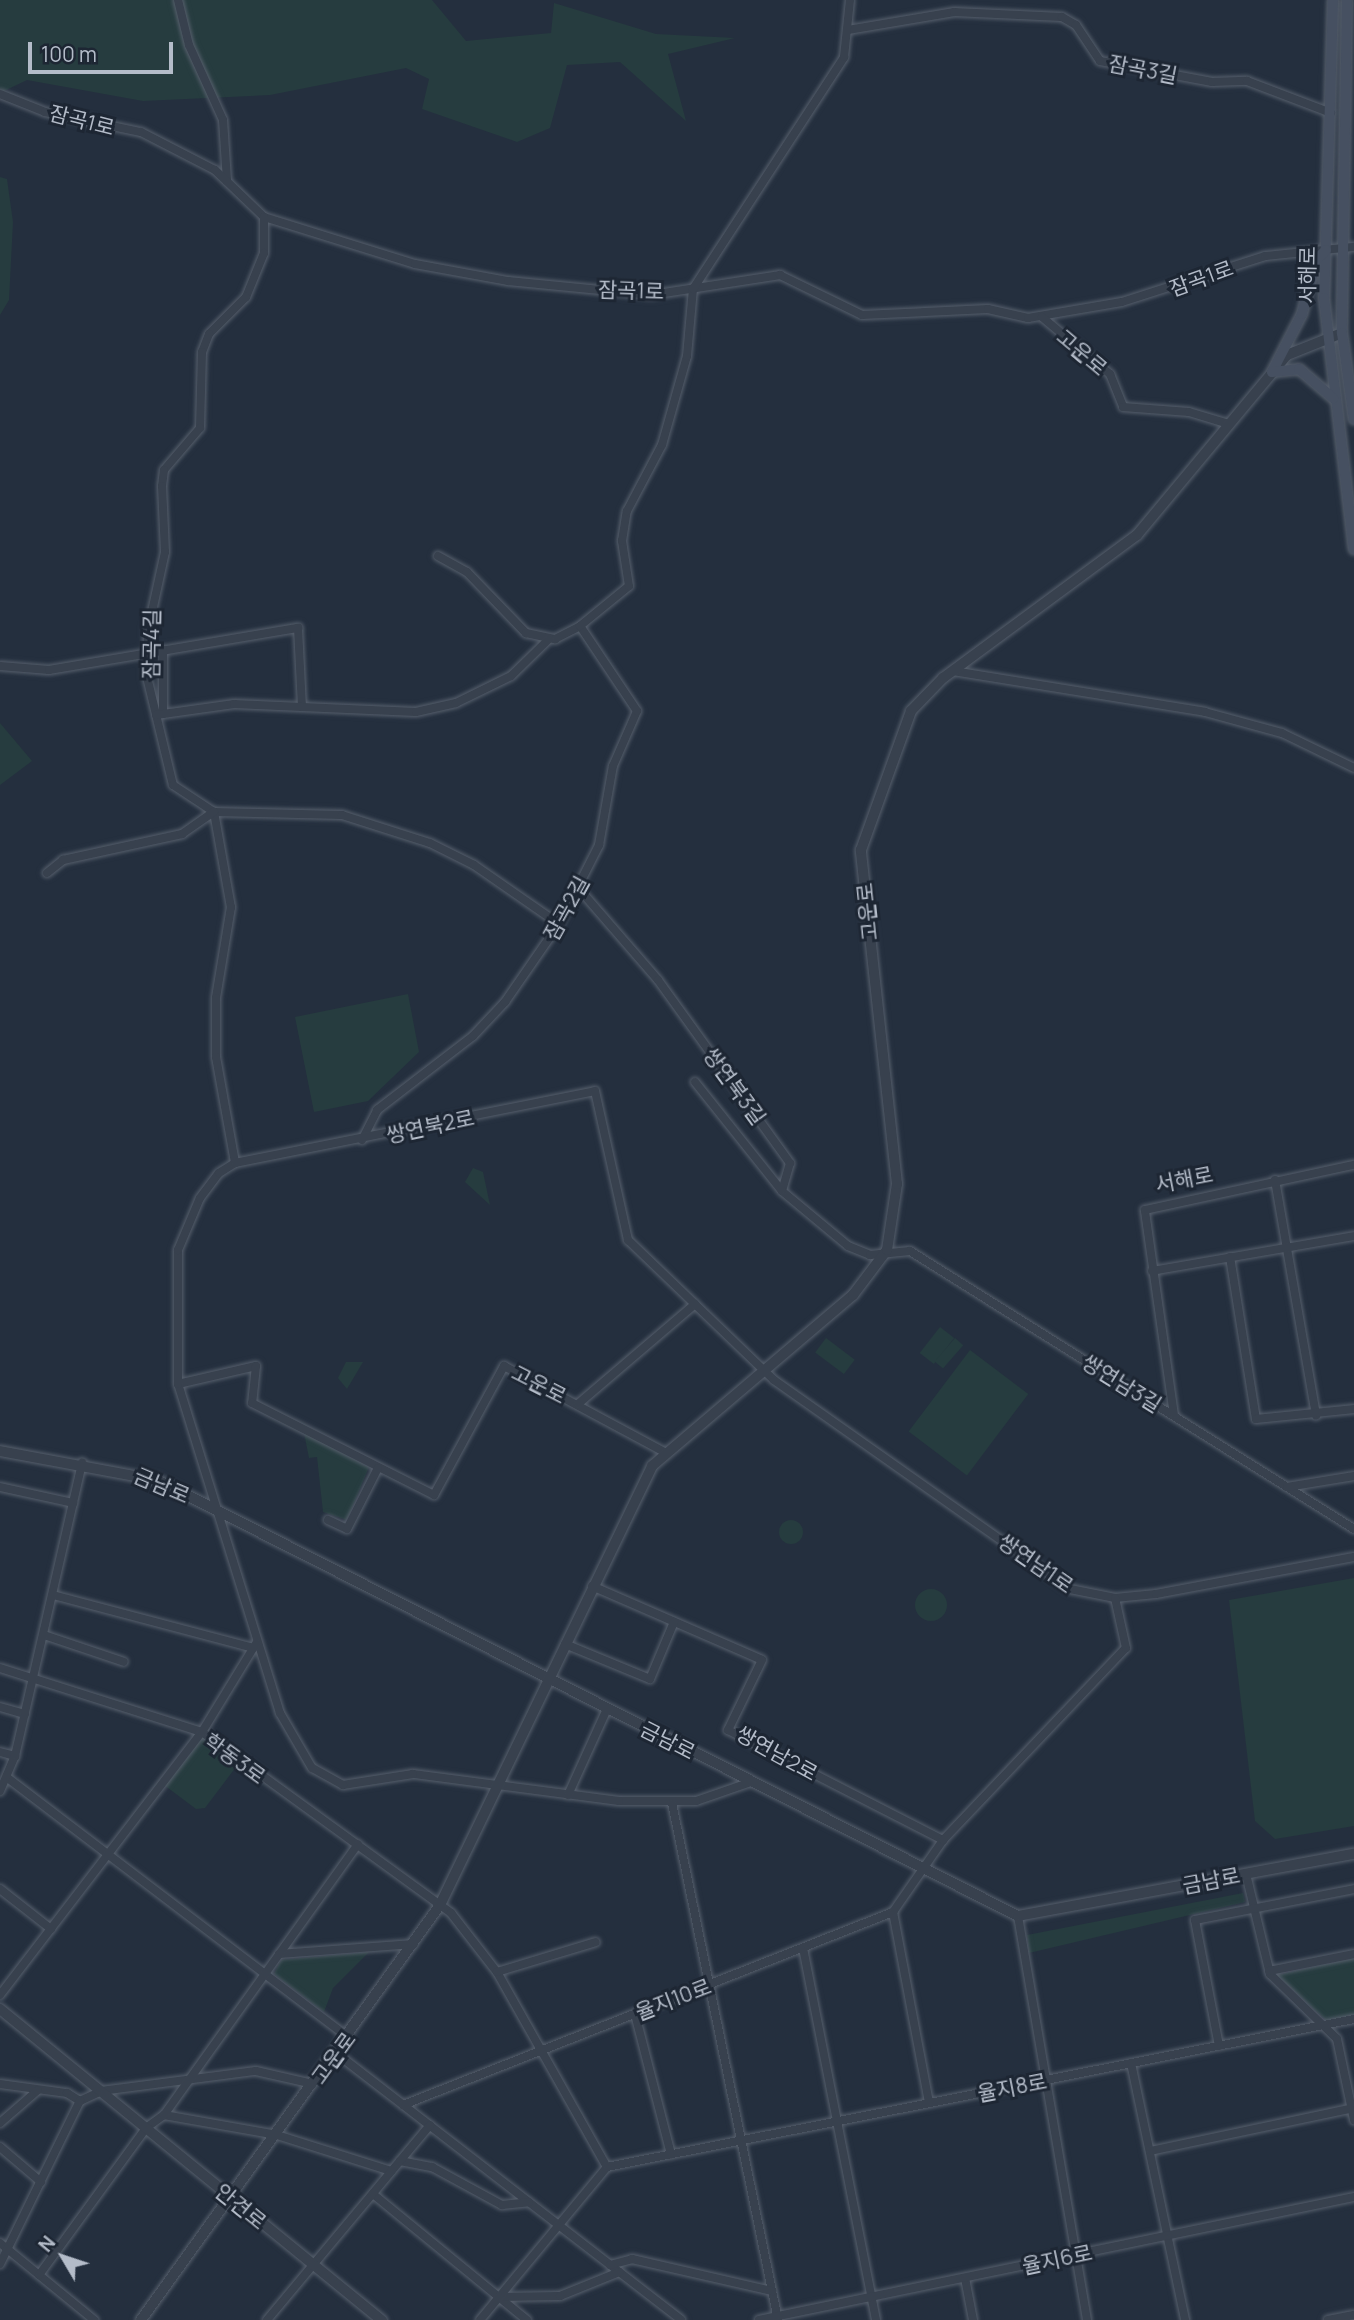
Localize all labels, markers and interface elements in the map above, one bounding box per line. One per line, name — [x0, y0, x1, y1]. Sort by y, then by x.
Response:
scale bar — [32, 28, 177, 72]
text: 100 m — [41, 40, 97, 68]
street label: 잠곡3길 — [1106, 50, 1180, 88]
street label: 잠곡1로 — [47, 100, 117, 140]
street label: 서해로 — [1294, 246, 1320, 304]
street label: 잠곡1로 — [1166, 255, 1236, 301]
street label: 잠곡1로 — [598, 276, 664, 304]
street label: 고운로 — [1052, 324, 1112, 380]
street label: 잠곡4길 — [138, 609, 164, 679]
street label: 잠곡2길 — [538, 871, 594, 945]
street label: 고운로 — [851, 882, 883, 942]
street label: 쌍연북3길 — [699, 1043, 771, 1129]
street label: 쌍연북2로 — [384, 1104, 476, 1148]
street label: 서해로 — [1153, 1161, 1215, 1197]
street label: 쌍연남3길 — [1078, 1349, 1166, 1417]
street label: 고운로 — [507, 1360, 571, 1408]
street label: 금남로 — [130, 1462, 194, 1508]
street label: 쌍연남1로 — [994, 1528, 1078, 1598]
street label: 금남로 — [636, 1716, 700, 1764]
street label: 쌍연남2로 — [732, 1720, 822, 1786]
street label: 학동3로 — [199, 1727, 271, 1789]
street label: 금남로 — [1180, 1862, 1242, 1898]
street label: 율지10로 — [632, 1973, 714, 2025]
street label: 고운로 — [306, 2027, 360, 2089]
street label: 율지8로 — [975, 2068, 1049, 2106]
street label: 안견로 — [211, 2178, 271, 2234]
north arrow — [28, 2222, 98, 2292]
text: N — [32, 2230, 61, 2257]
street label: 율지6로 — [1020, 2239, 1094, 2279]

